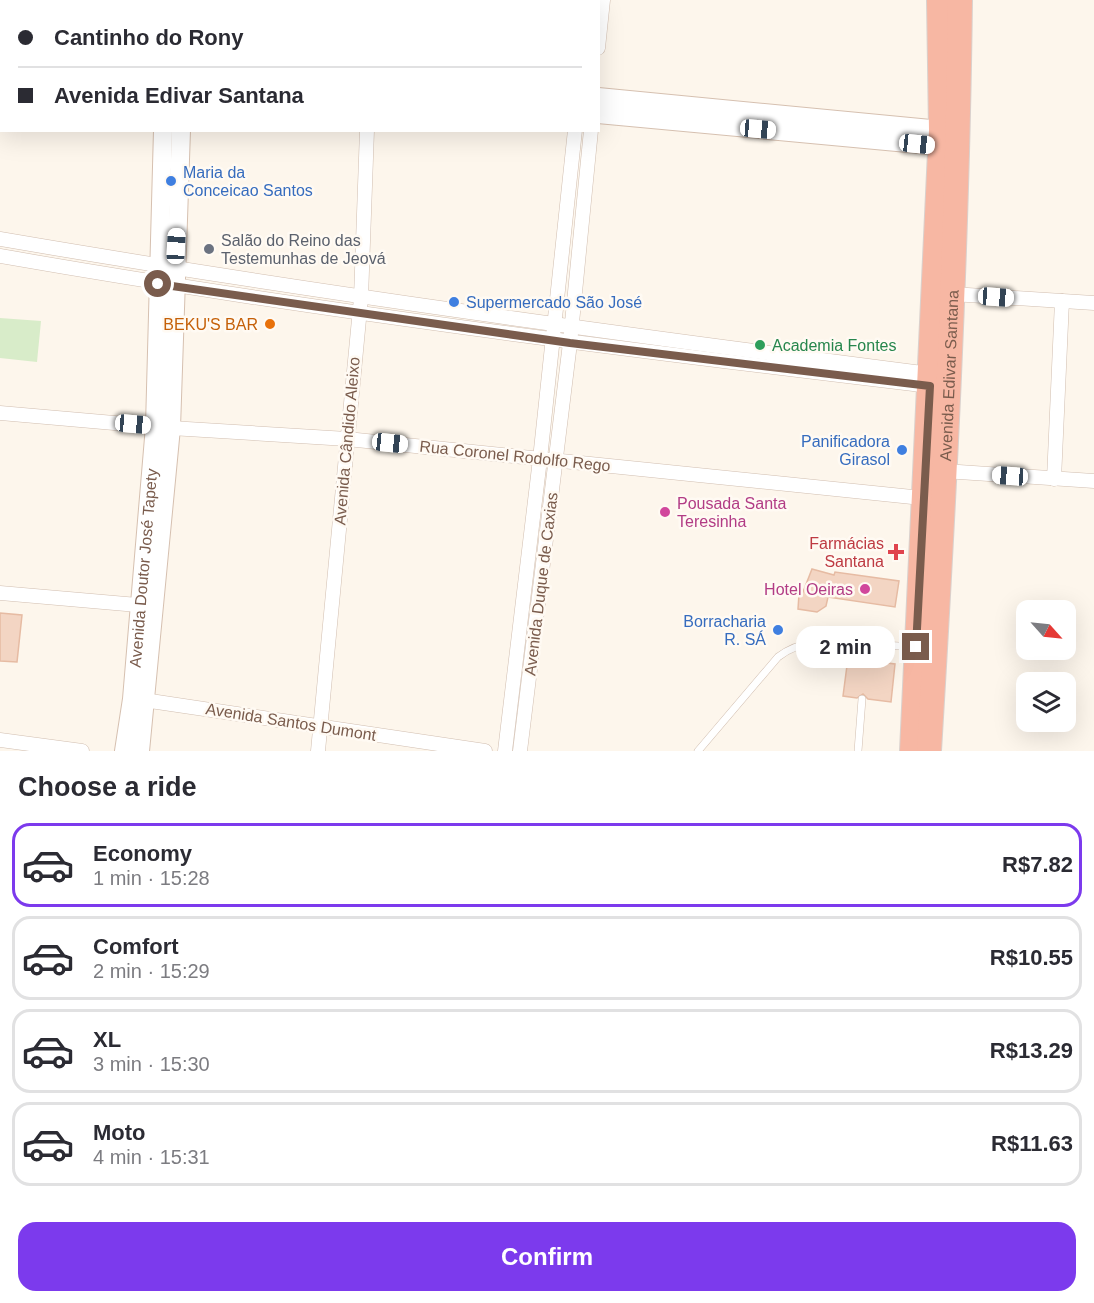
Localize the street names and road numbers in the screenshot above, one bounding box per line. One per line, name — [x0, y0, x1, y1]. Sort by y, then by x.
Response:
street label: Avenida Edivar Santana — [937, 289, 961, 462]
street label: Avenida Cândido Aleixo — [331, 356, 363, 526]
street label: Rua Coronel Rodolfo Rego — [419, 438, 612, 475]
street label: Avenida Doutor José Tapety — [126, 468, 160, 668]
street label: Avenida Duque de Caxias — [521, 491, 561, 677]
street label: Avenida Santos Dumont — [205, 700, 378, 744]

